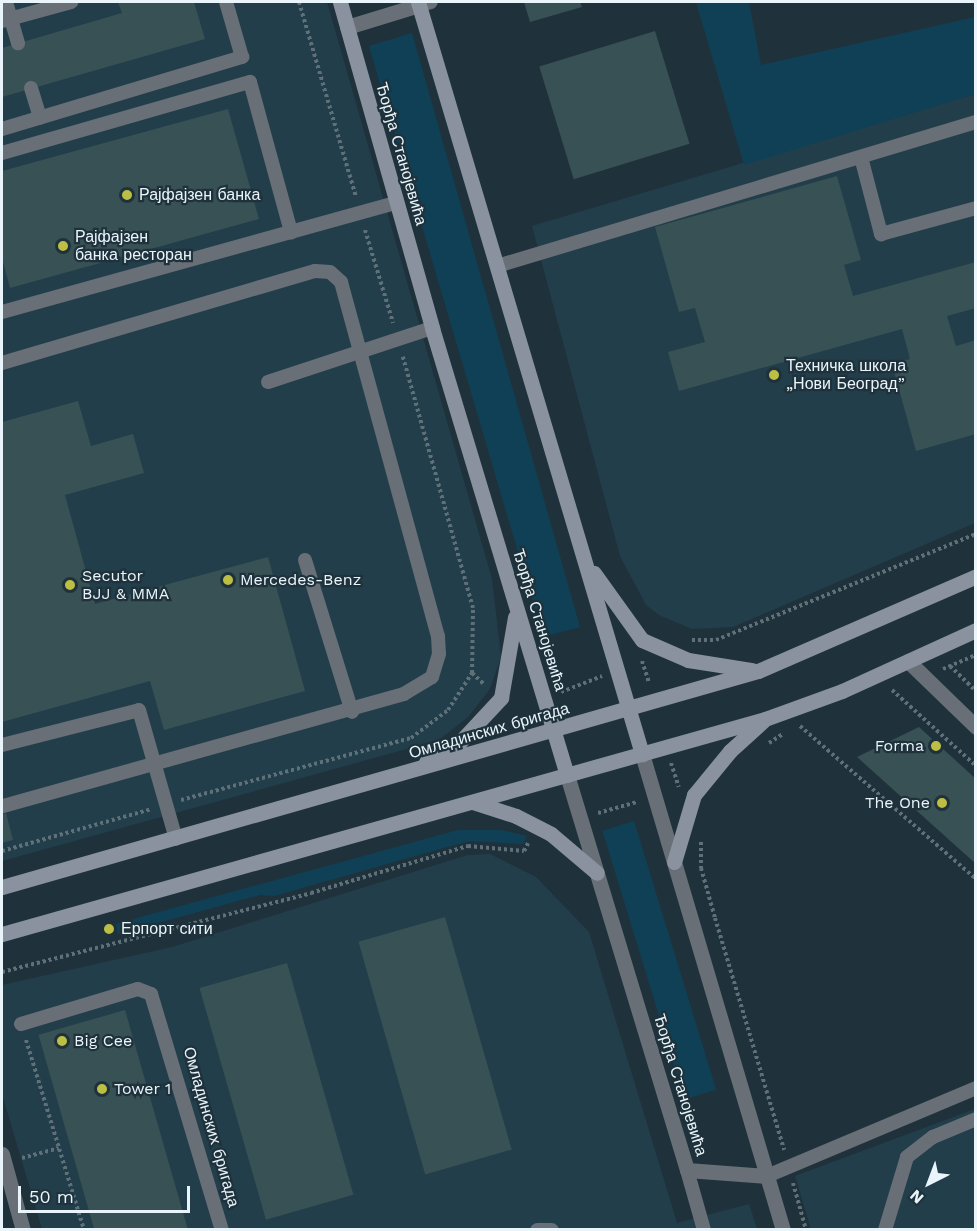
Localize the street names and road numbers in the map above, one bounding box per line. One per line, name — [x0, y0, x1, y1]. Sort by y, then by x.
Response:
street label: Ђорђа Станојевића — [371, 80, 431, 228]
street label: Ђорђа Станојевића — [508, 546, 570, 694]
street label: Омладинских бригада — [407, 699, 571, 763]
street label: Ђорђа Станојевића — [649, 1011, 711, 1159]
street label: Омладинских бригада — [179, 1045, 243, 1209]

